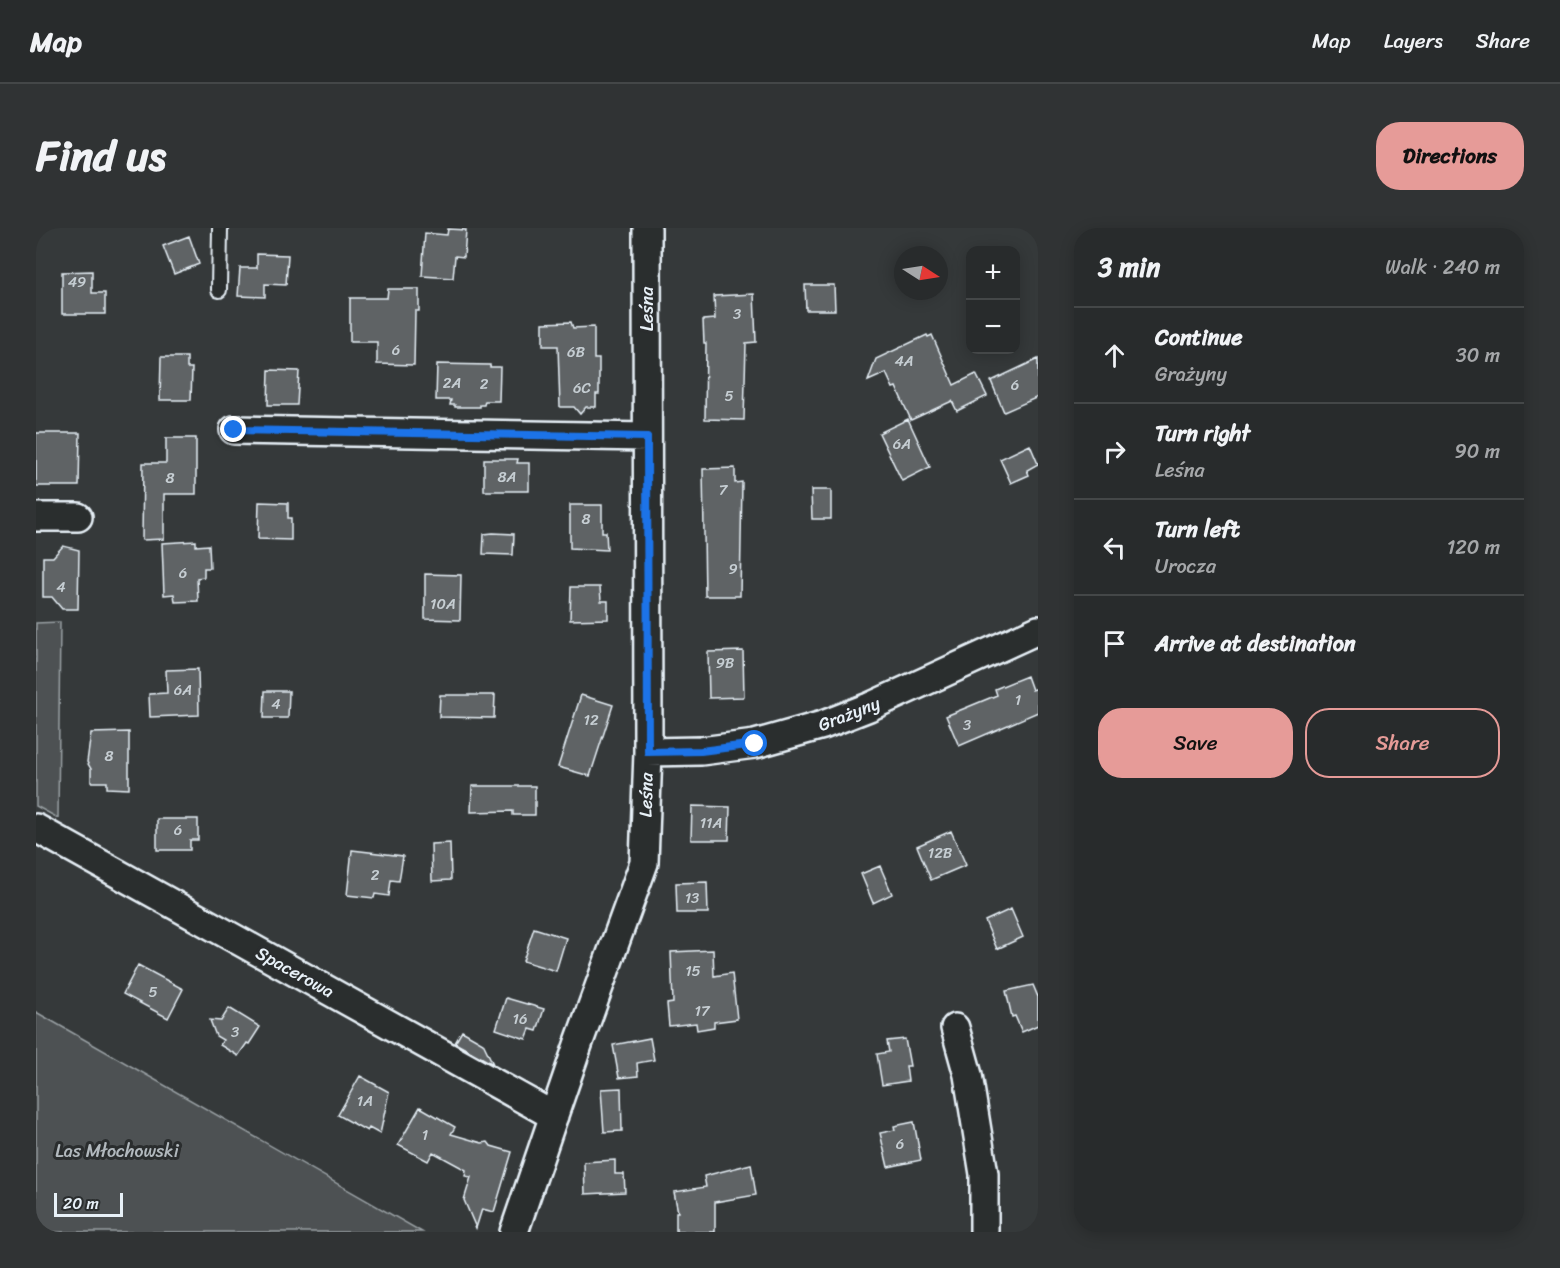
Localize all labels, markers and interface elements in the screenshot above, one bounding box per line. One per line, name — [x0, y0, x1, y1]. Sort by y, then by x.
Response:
text: Map — [30, 17, 82, 66]
text: Map — [1312, 22, 1351, 60]
text: Layers — [1384, 22, 1443, 60]
text: Share — [1476, 22, 1530, 60]
text: Find us — [36, 119, 166, 193]
button: Directions — [1376, 122, 1524, 190]
text: 3 min — [1098, 244, 1160, 290]
north arrow — [894, 246, 948, 300]
map controls — [966, 246, 1020, 354]
button: + — [966, 246, 1020, 300]
text: Walk · 240 m — [1385, 250, 1500, 285]
house number: 49 — [68, 269, 86, 295]
street label: Leśna — [631, 286, 663, 331]
button: − — [966, 300, 1020, 354]
house number: 3 — [733, 301, 741, 327]
text: Continue — [1155, 318, 1243, 357]
house number: 6 — [392, 337, 400, 363]
text: 30 m — [1456, 338, 1500, 373]
house number: 6B — [567, 339, 586, 365]
icon: ahead — [1098, 339, 1131, 372]
house number: 4A — [894, 348, 914, 374]
text: Grażyny — [1155, 357, 1227, 392]
house number: 2A — [443, 370, 461, 396]
house number: 2 — [480, 371, 489, 397]
house number: 6 — [1011, 372, 1019, 398]
house number: 6C — [573, 375, 592, 401]
house number: 5 — [724, 383, 734, 409]
text: Turn right — [1155, 414, 1250, 453]
route end — [220, 416, 246, 442]
house number: 6A — [893, 431, 911, 457]
text: 90 m — [1455, 434, 1500, 469]
icon: right — [1098, 435, 1131, 468]
text: Leśna — [1155, 453, 1205, 488]
house number: 8A — [498, 464, 516, 490]
house number: 8 — [165, 465, 175, 491]
house number: 7 — [719, 477, 729, 503]
house number: 8 — [581, 506, 591, 532]
text: Turn left — [1155, 510, 1240, 549]
text: 120 m — [1447, 530, 1500, 565]
icon: left — [1098, 531, 1131, 564]
text: Urocza — [1155, 549, 1216, 584]
house number: 9 — [728, 556, 738, 582]
house number: 6 — [179, 560, 187, 586]
house number: 4 — [56, 574, 66, 600]
house number: 10A — [430, 591, 456, 617]
text: Arrive at destination — [1155, 624, 1356, 663]
icon: arrive — [1098, 627, 1131, 660]
house number: 9B — [716, 650, 735, 676]
house number: 6A — [174, 677, 192, 703]
street label: Grażyny — [813, 687, 886, 741]
house number: 1 — [1015, 687, 1021, 713]
house number: 4 — [271, 691, 281, 717]
house number: 12 — [583, 707, 599, 733]
button: Save — [1098, 708, 1293, 778]
button: Share — [1305, 708, 1500, 778]
house number: 3 — [963, 712, 971, 738]
route start — [741, 730, 767, 756]
house number: 8 — [104, 743, 114, 769]
street label: Leśna — [630, 771, 662, 818]
house number: 11A — [700, 810, 722, 836]
house number: 6 — [174, 817, 182, 843]
house number: 12B — [928, 840, 953, 866]
house number: 2 — [371, 862, 380, 888]
house number: 13 — [685, 885, 699, 911]
street label: Spacerowa — [250, 937, 340, 1007]
house number: 15 — [685, 958, 701, 984]
house number: 5 — [148, 979, 158, 1005]
house number: 17 — [694, 998, 711, 1024]
house number: 16 — [513, 1006, 527, 1032]
house number: 3 — [231, 1019, 239, 1045]
house number: 1A — [357, 1088, 373, 1114]
house number: 1 — [422, 1122, 428, 1148]
house number: 6 — [896, 1131, 904, 1157]
park label: Las Młochowski — [55, 1135, 180, 1167]
text: 20 m — [63, 1189, 99, 1218]
scale bar — [54, 1190, 123, 1218]

